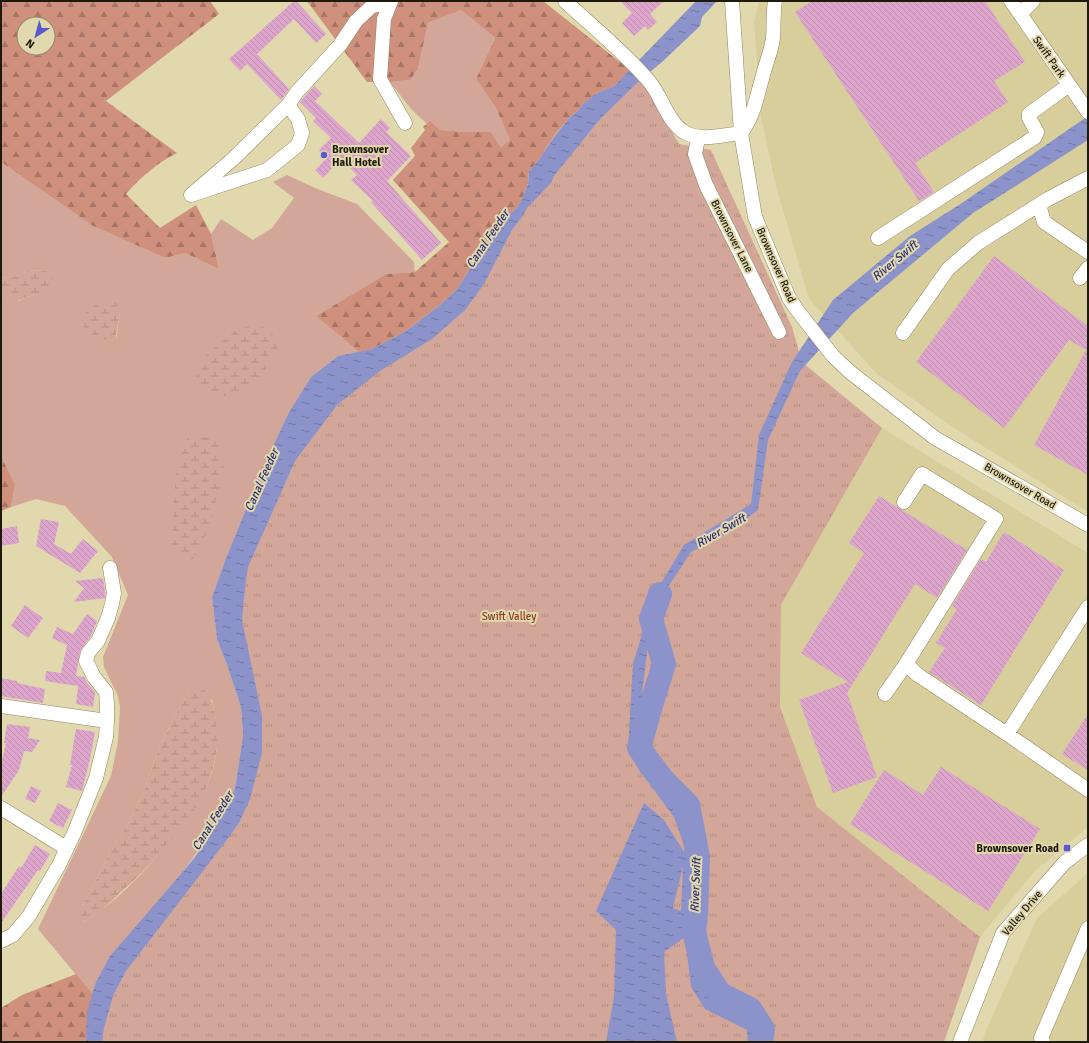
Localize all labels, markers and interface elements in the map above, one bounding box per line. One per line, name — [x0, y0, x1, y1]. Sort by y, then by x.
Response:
north arrow — [16, 16, 56, 56]
street label: Swift Park — [1030, 34, 1068, 81]
text: N — [23, 36, 37, 51]
place label: Brownsover Hall Hotel — [332, 143, 389, 169]
marker: Brownsover Hall Hotel — [319, 150, 329, 160]
street label: Brownsover Lane — [708, 197, 756, 275]
water label: Canal Feeder — [463, 206, 514, 271]
street label: Brownsover Road — [754, 225, 798, 305]
water label: River Swift — [869, 237, 922, 284]
water label: Canal Feeder — [242, 445, 283, 514]
street label: Brownsover Road — [982, 460, 1058, 512]
water label: River Swift — [693, 510, 750, 551]
park label: Swift Valley — [482, 610, 537, 623]
water label: Canal Feeder — [189, 787, 238, 853]
place label: Brownsover Road — [976, 842, 1059, 855]
marker: Brownsover Road — [1062, 843, 1072, 853]
water label: River Swift — [688, 856, 704, 913]
street label: Valley Drive — [999, 888, 1045, 938]

